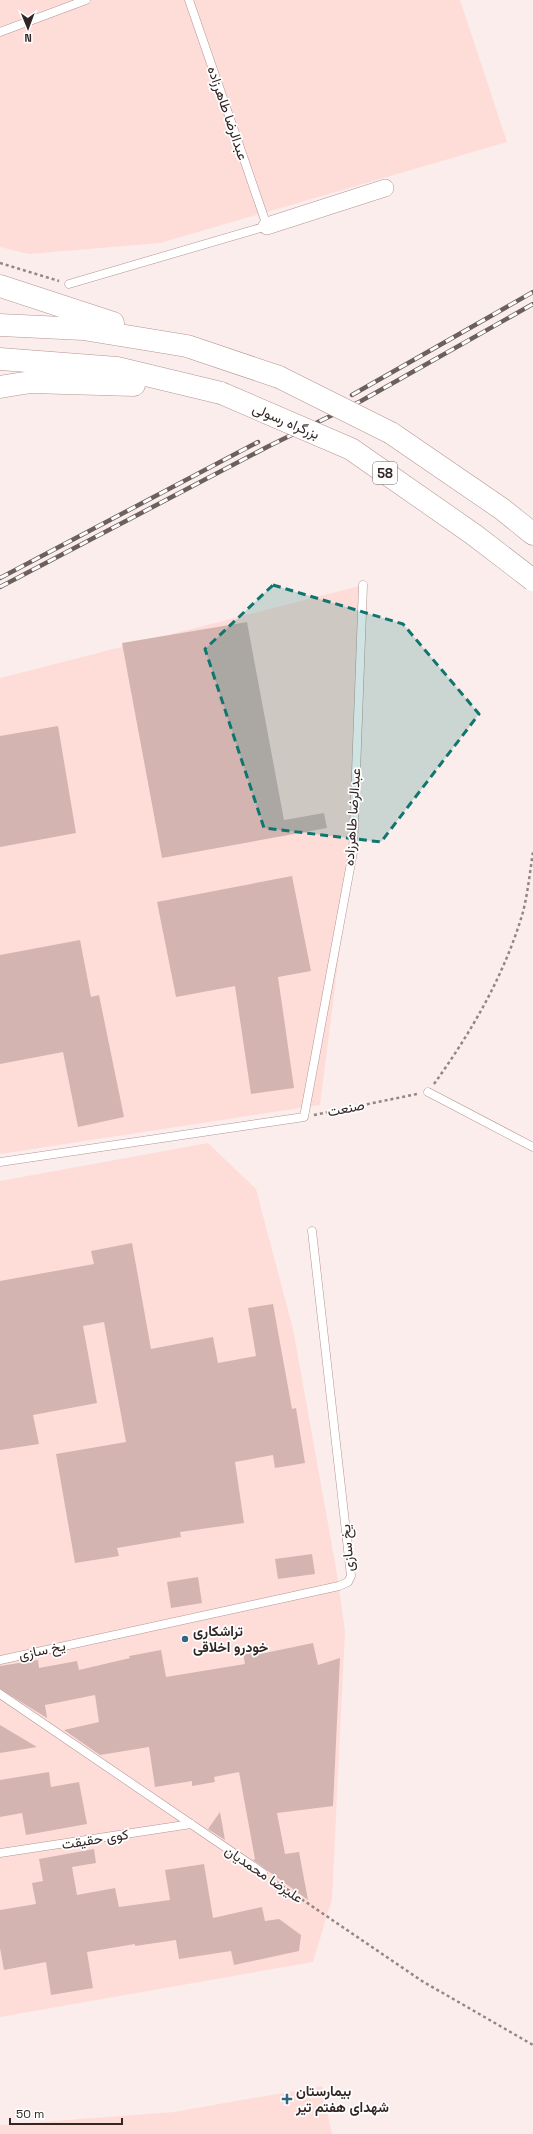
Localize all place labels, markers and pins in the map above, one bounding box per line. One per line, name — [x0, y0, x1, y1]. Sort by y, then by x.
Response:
place label: تراشکاری خودرو اخلاقی — [193, 1622, 269, 1656]
marker: تراشکاری خودرو اخلاقی — [180, 1634, 190, 1644]
place label: بیمارستان شهدای هفتم تیر — [295, 2082, 389, 2116]
marker: بیمارستان شهدای هفتم تیر — [281, 2093, 293, 2105]

